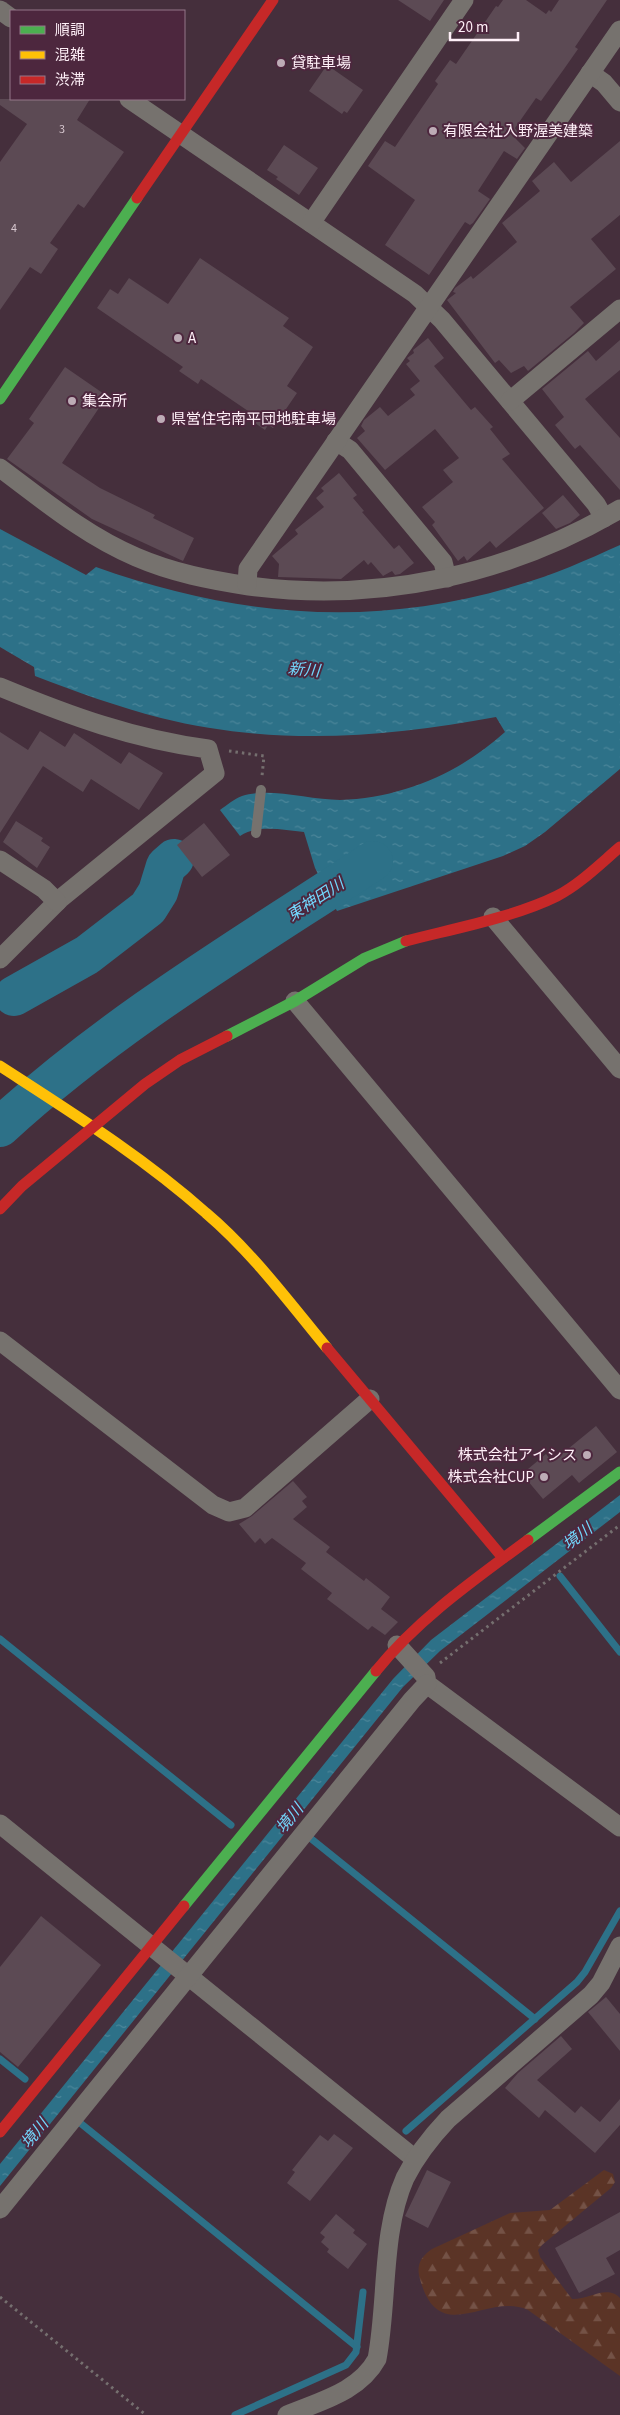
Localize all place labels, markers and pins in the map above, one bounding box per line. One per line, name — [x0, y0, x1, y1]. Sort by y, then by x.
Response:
place label: 貸駐車場 — [291, 53, 351, 74]
marker: 貸駐車場 — [275, 57, 287, 69]
place label: 有限会社入野渥美建築 — [443, 121, 593, 142]
marker: 有限会社入野渥美建築 — [427, 125, 439, 137]
place label: A — [188, 328, 197, 349]
marker: A — [172, 332, 184, 344]
place label: 集会所 — [82, 391, 127, 412]
marker: 集会所 — [66, 395, 78, 407]
place label: 県営住宅南平団地駐車場 — [171, 409, 336, 430]
marker: 県営住宅南平団地駐車場 — [155, 413, 167, 425]
place label: 株式会社アイシス — [458, 1445, 577, 1466]
marker: 株式会社アイシス — [581, 1449, 593, 1461]
place label: 株式会社CUP — [447, 1467, 534, 1488]
marker: 株式会社CUP — [538, 1471, 550, 1483]

